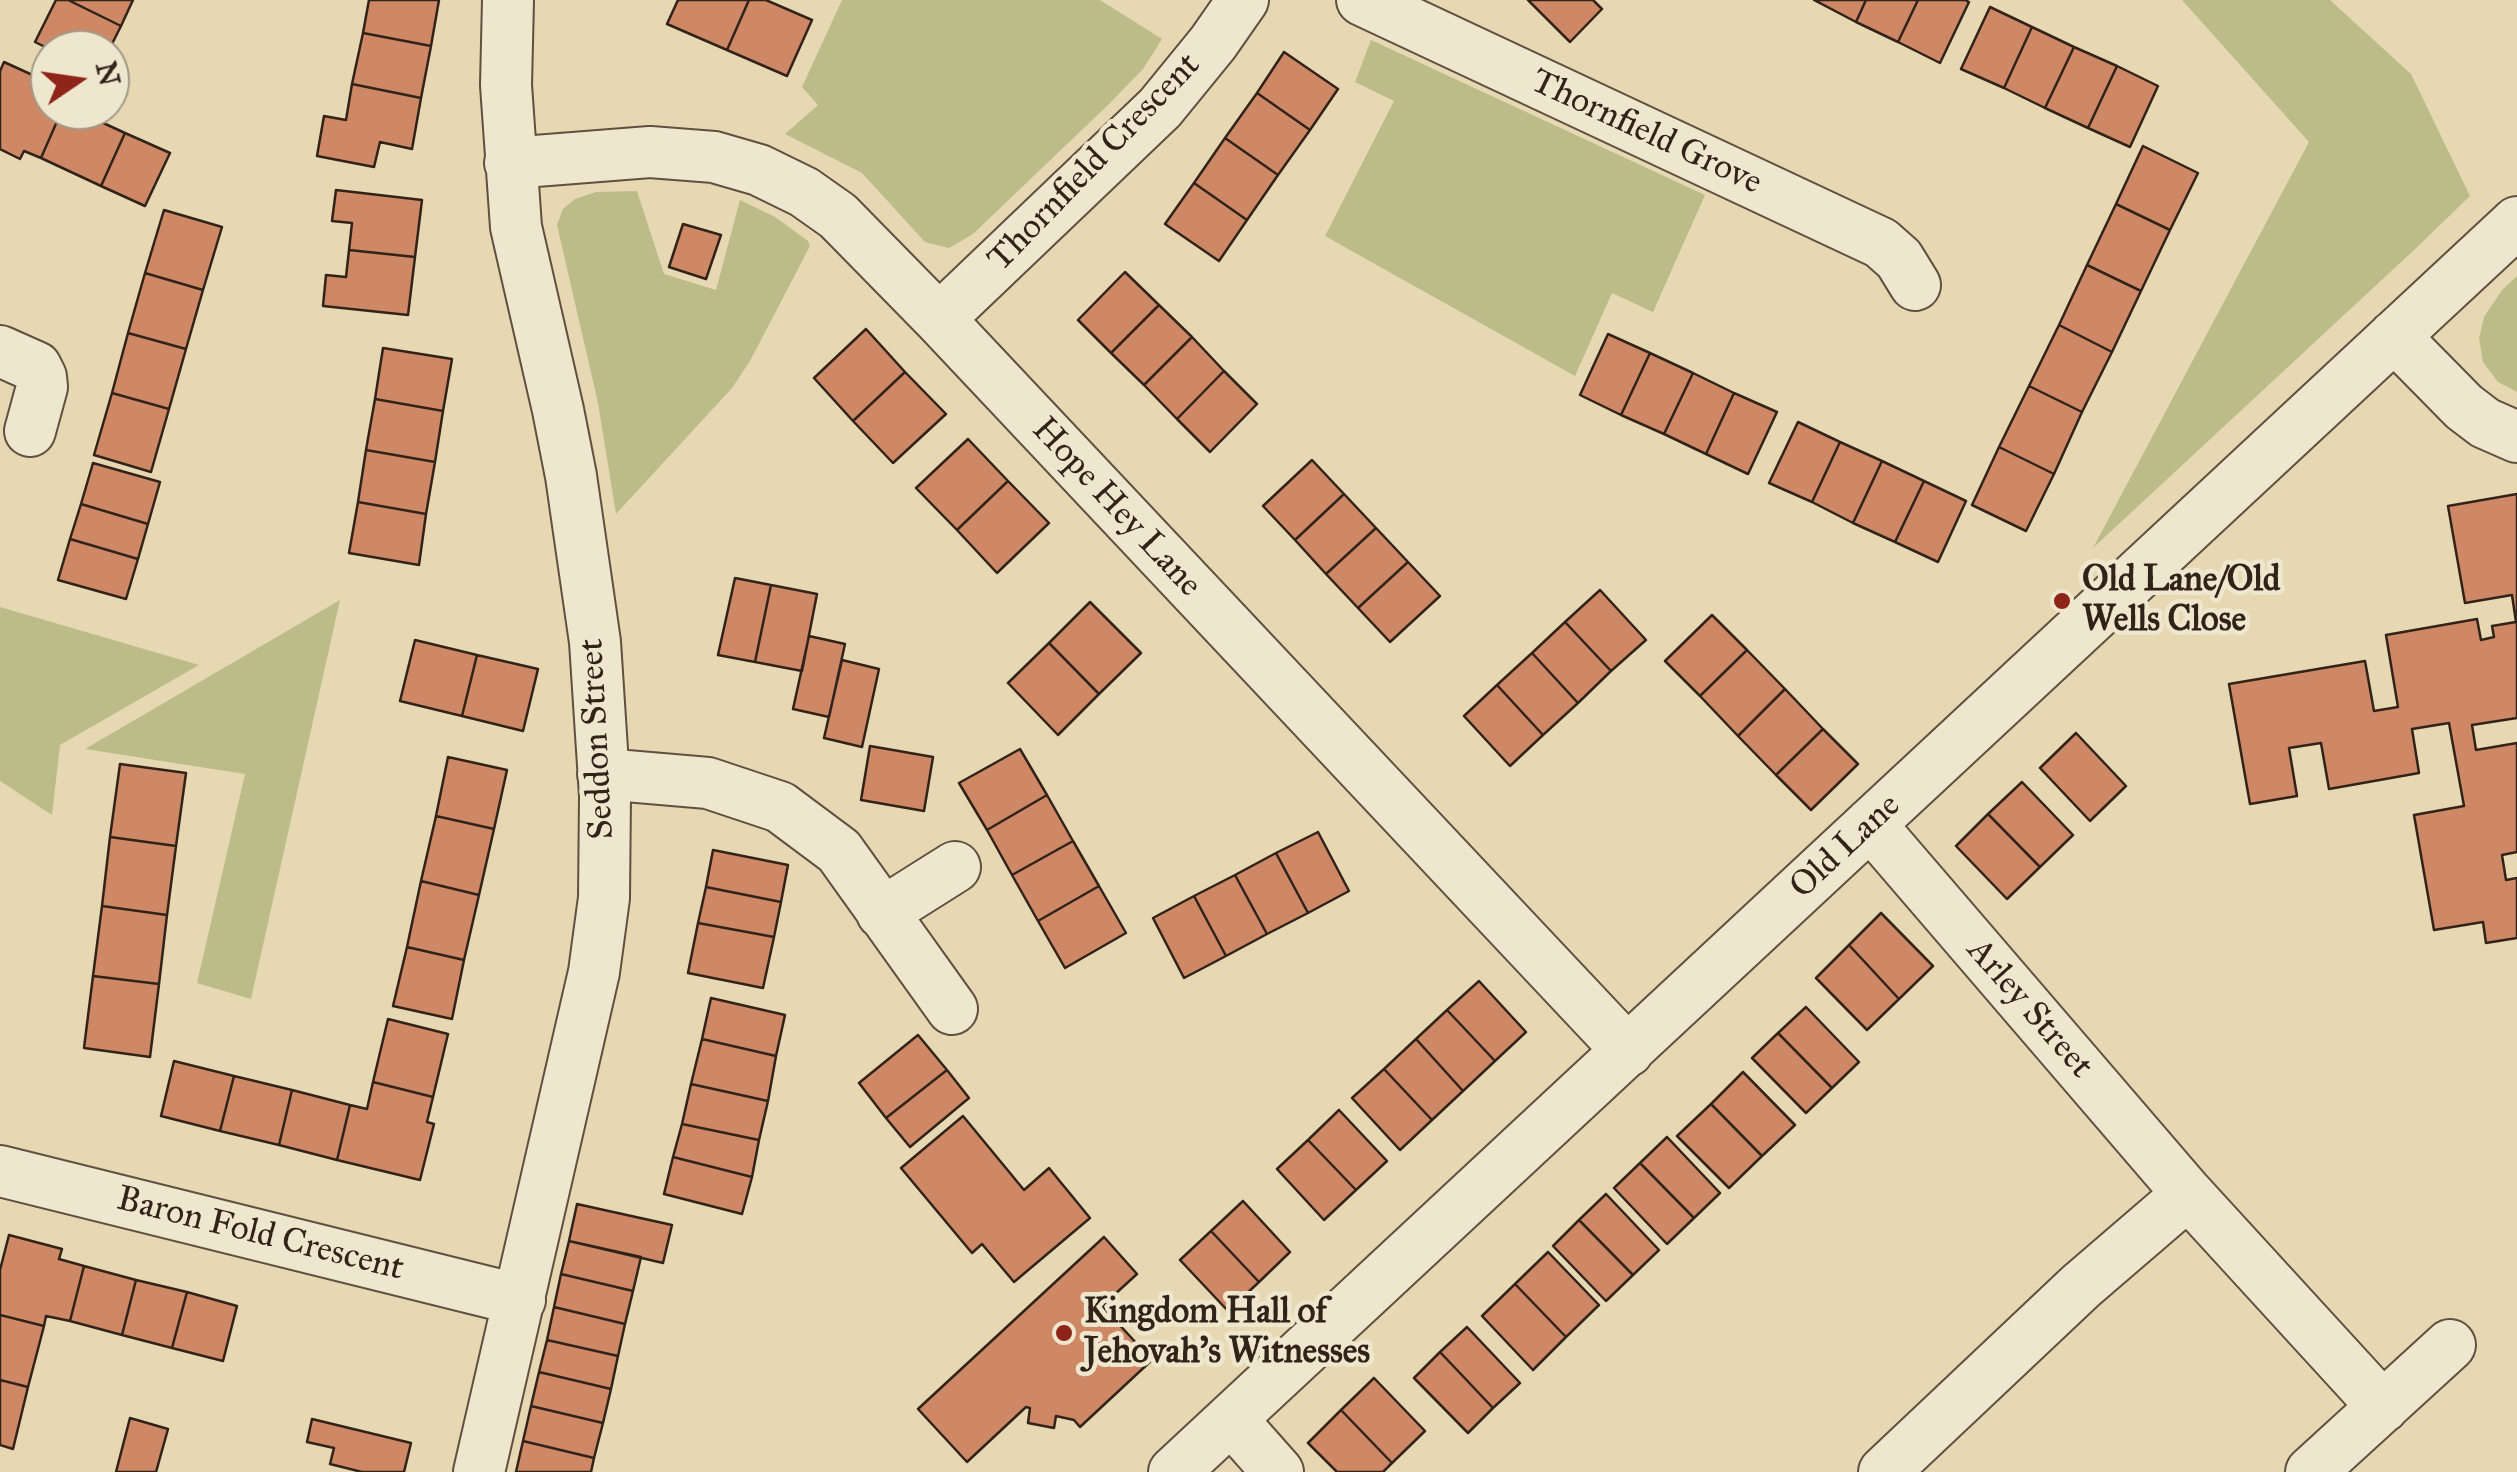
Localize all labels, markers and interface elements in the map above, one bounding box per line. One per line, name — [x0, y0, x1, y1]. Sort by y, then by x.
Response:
north arrow — [30, 30, 130, 130]
street label: Thornfield Crescent — [980, 45, 1210, 281]
text: N — [88, 58, 127, 89]
street label: Thornfield Grove — [1524, 61, 1768, 205]
street label: Hope Hey Lane — [1022, 410, 1210, 606]
place label: Old Lane/Old Wells Close — [2082, 560, 2280, 642]
marker: Old Lane/Old Wells Close — [2051, 590, 2073, 612]
street label: Seddon Street — [572, 637, 624, 841]
street label: Old Lane — [1782, 786, 1910, 908]
street label: Arley Street — [1957, 931, 2101, 1087]
street label: Baron Fold Crescent — [112, 1179, 408, 1291]
place label: Kingdom Hall of Jehovah's Witnesses — [1084, 1292, 1370, 1374]
marker: Kingdom Hall of Jehovah's Witnesses — [1053, 1322, 1075, 1344]

